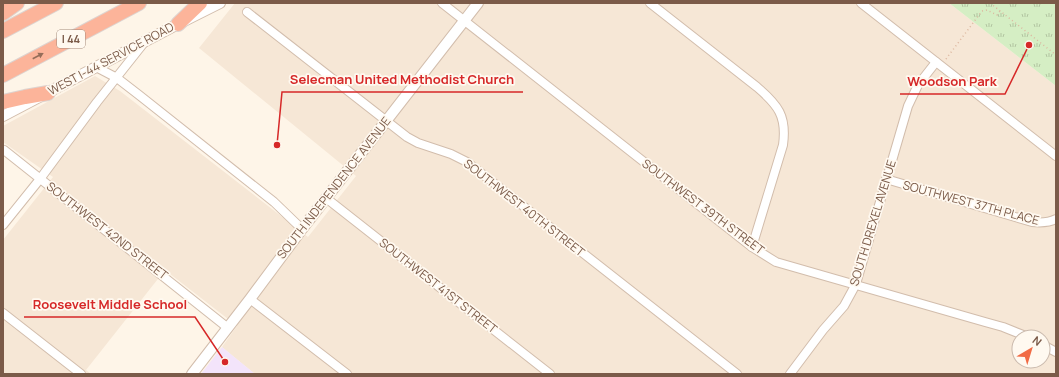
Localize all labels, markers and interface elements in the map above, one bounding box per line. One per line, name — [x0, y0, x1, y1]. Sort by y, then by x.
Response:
street label: WEST I-44 SERVICE ROAD — [45, 18, 177, 99]
road number: I 44 — [57, 30, 85, 48]
one-way arrow — [32, 53, 43, 60]
callout: Selecman United Methodist Church — [282, 67, 523, 92]
callout: Woodson Park — [900, 69, 1005, 94]
text: Selecman United Methodist Church — [290, 70, 514, 88]
text: Woodson Park — [907, 72, 998, 90]
street label: SOUTH INDEPENDENCE AVENUE — [273, 113, 395, 262]
street label: SOUTHWEST 40TH STREET — [460, 155, 589, 261]
street label: SOUTHWEST 39TH STREET — [639, 155, 769, 259]
street label: SOUTH DREXEL AVENUE — [845, 158, 900, 288]
street label: SOUTHWEST 37TH PLACE — [901, 176, 1041, 229]
street label: SOUTHWEST 42ND STREET — [43, 178, 172, 284]
street label: SOUTHWEST 41ST STREET — [376, 234, 502, 338]
callout: Roosevelt Middle School — [24, 292, 195, 317]
text: Roosevelt Middle School — [33, 295, 187, 313]
north arrow — [1011, 329, 1051, 369]
text: N — [1030, 332, 1045, 349]

